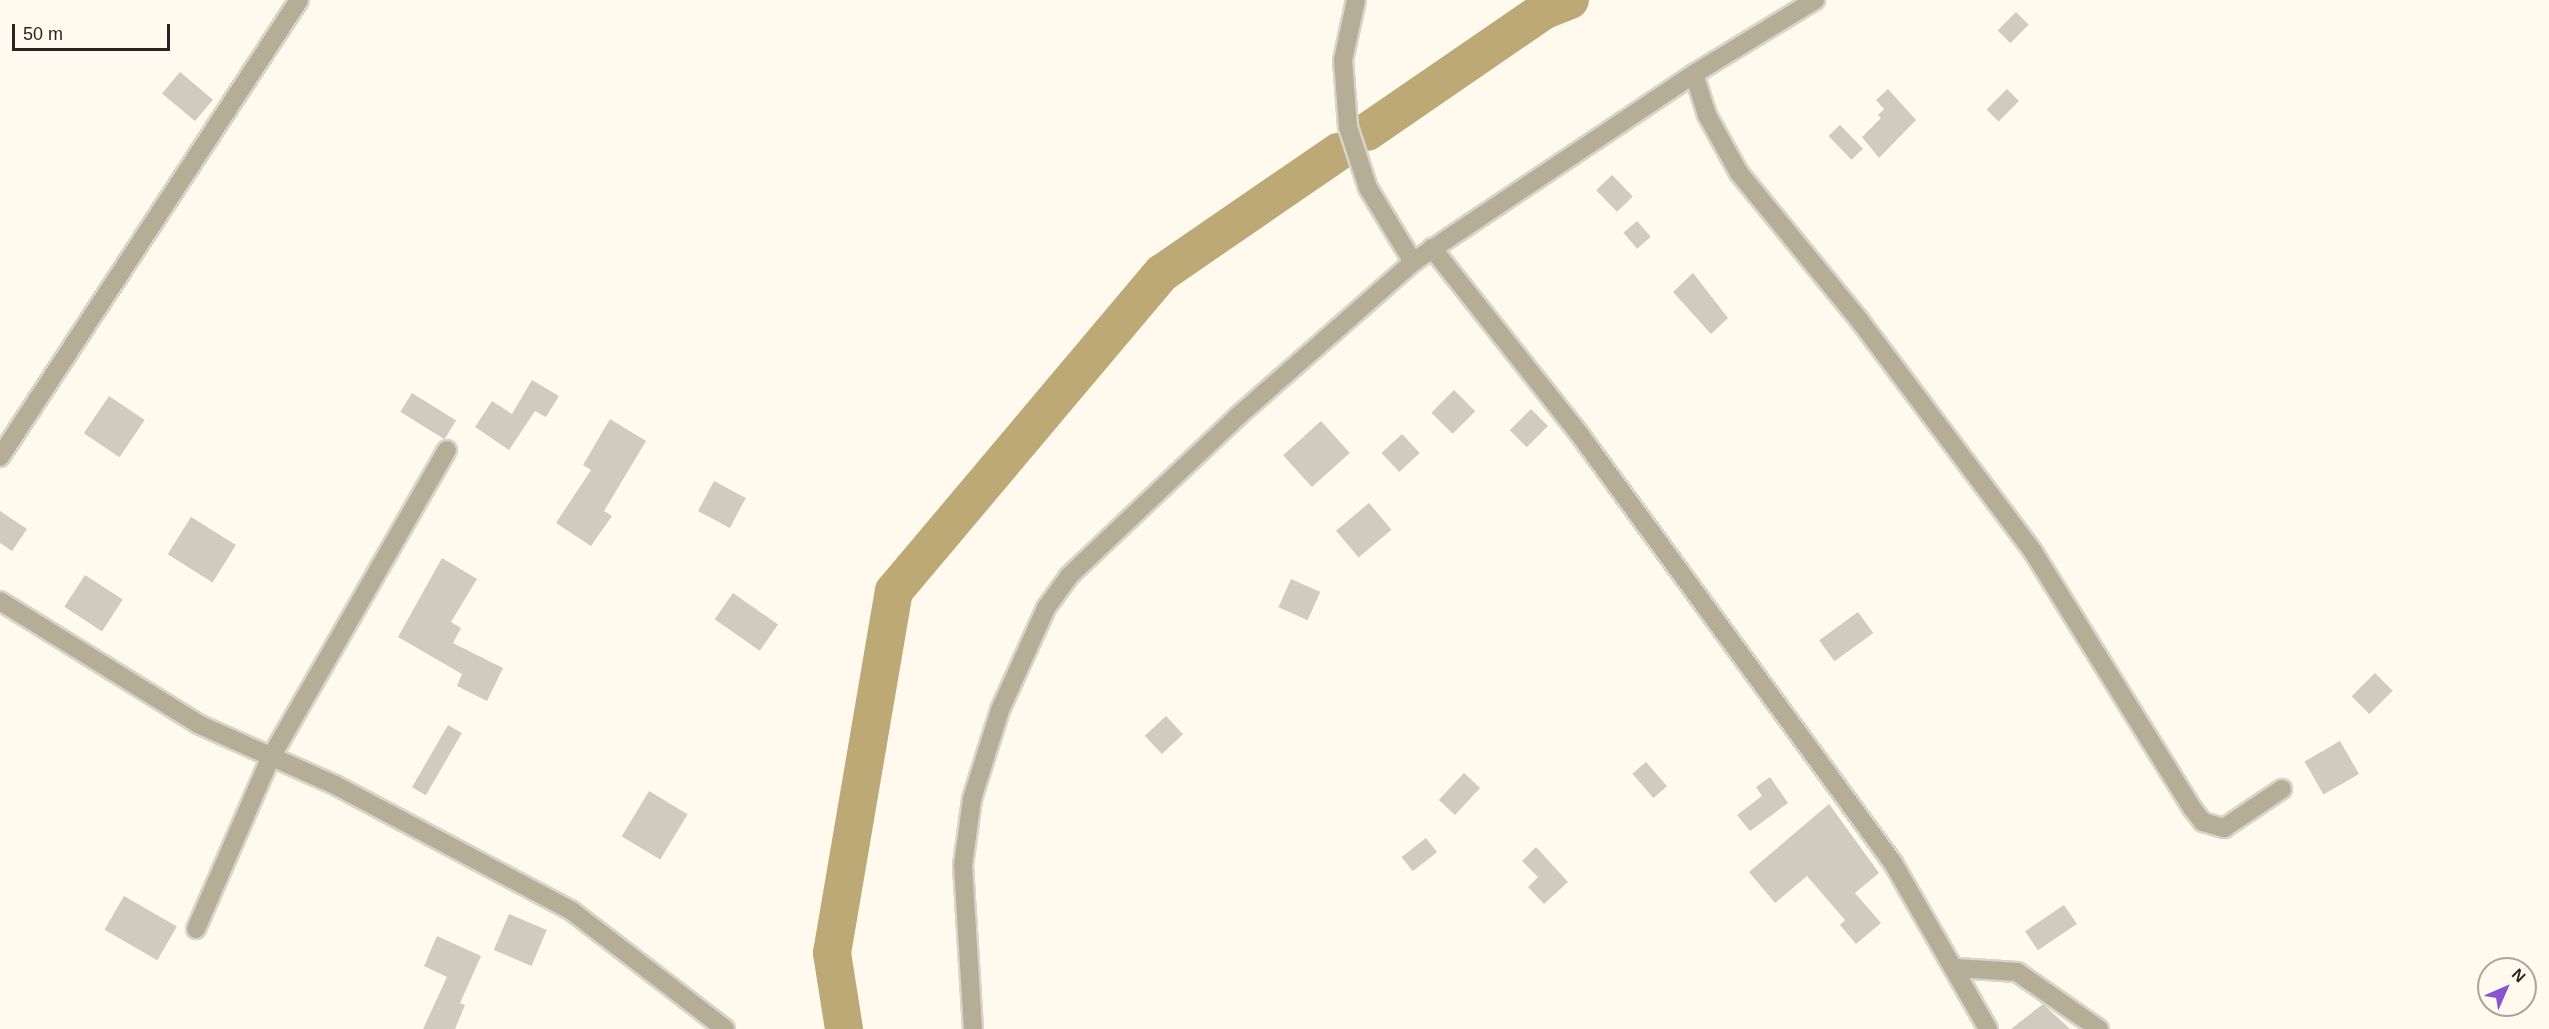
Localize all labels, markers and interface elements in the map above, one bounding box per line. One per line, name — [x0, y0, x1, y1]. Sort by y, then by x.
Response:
scale bar — [15, 12, 172, 50]
text: 50 m — [23, 24, 63, 44]
north arrow — [2477, 957, 2537, 1017]
text: N — [2509, 965, 2529, 985]

